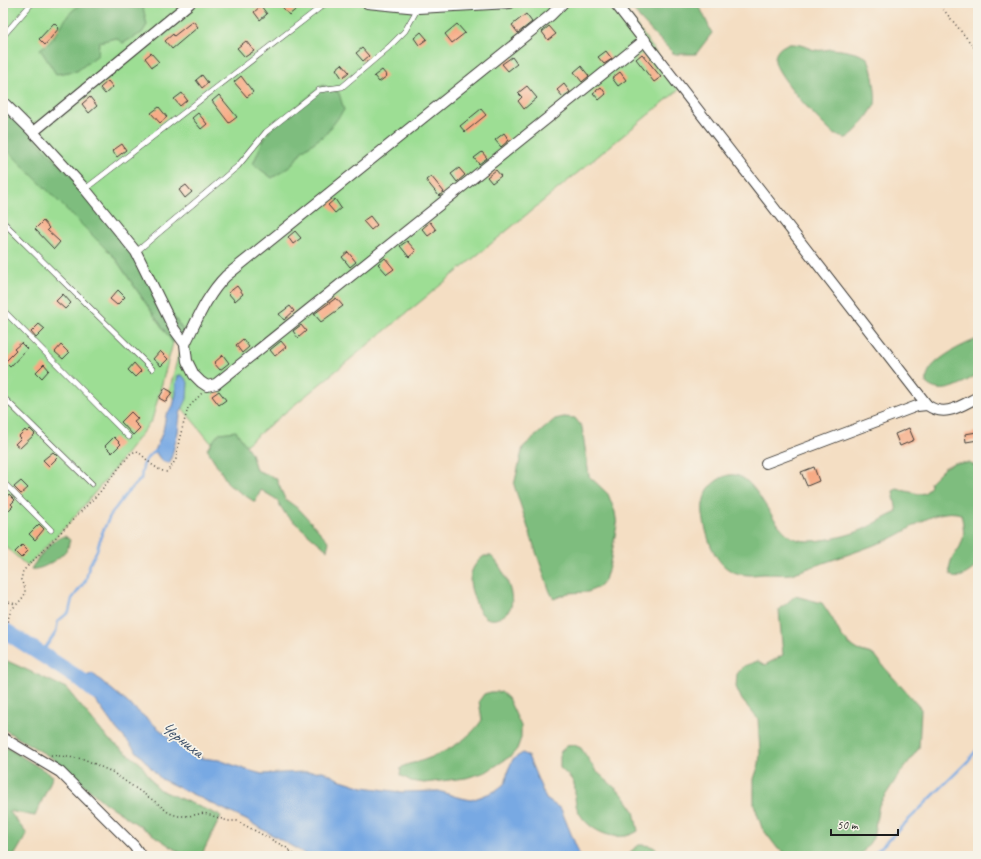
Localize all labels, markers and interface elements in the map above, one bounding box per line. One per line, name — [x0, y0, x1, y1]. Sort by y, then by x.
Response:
water label: Черниха — [157, 716, 209, 763]
scale bar — [831, 811, 898, 837]
text: 50 m — [837, 817, 859, 833]

